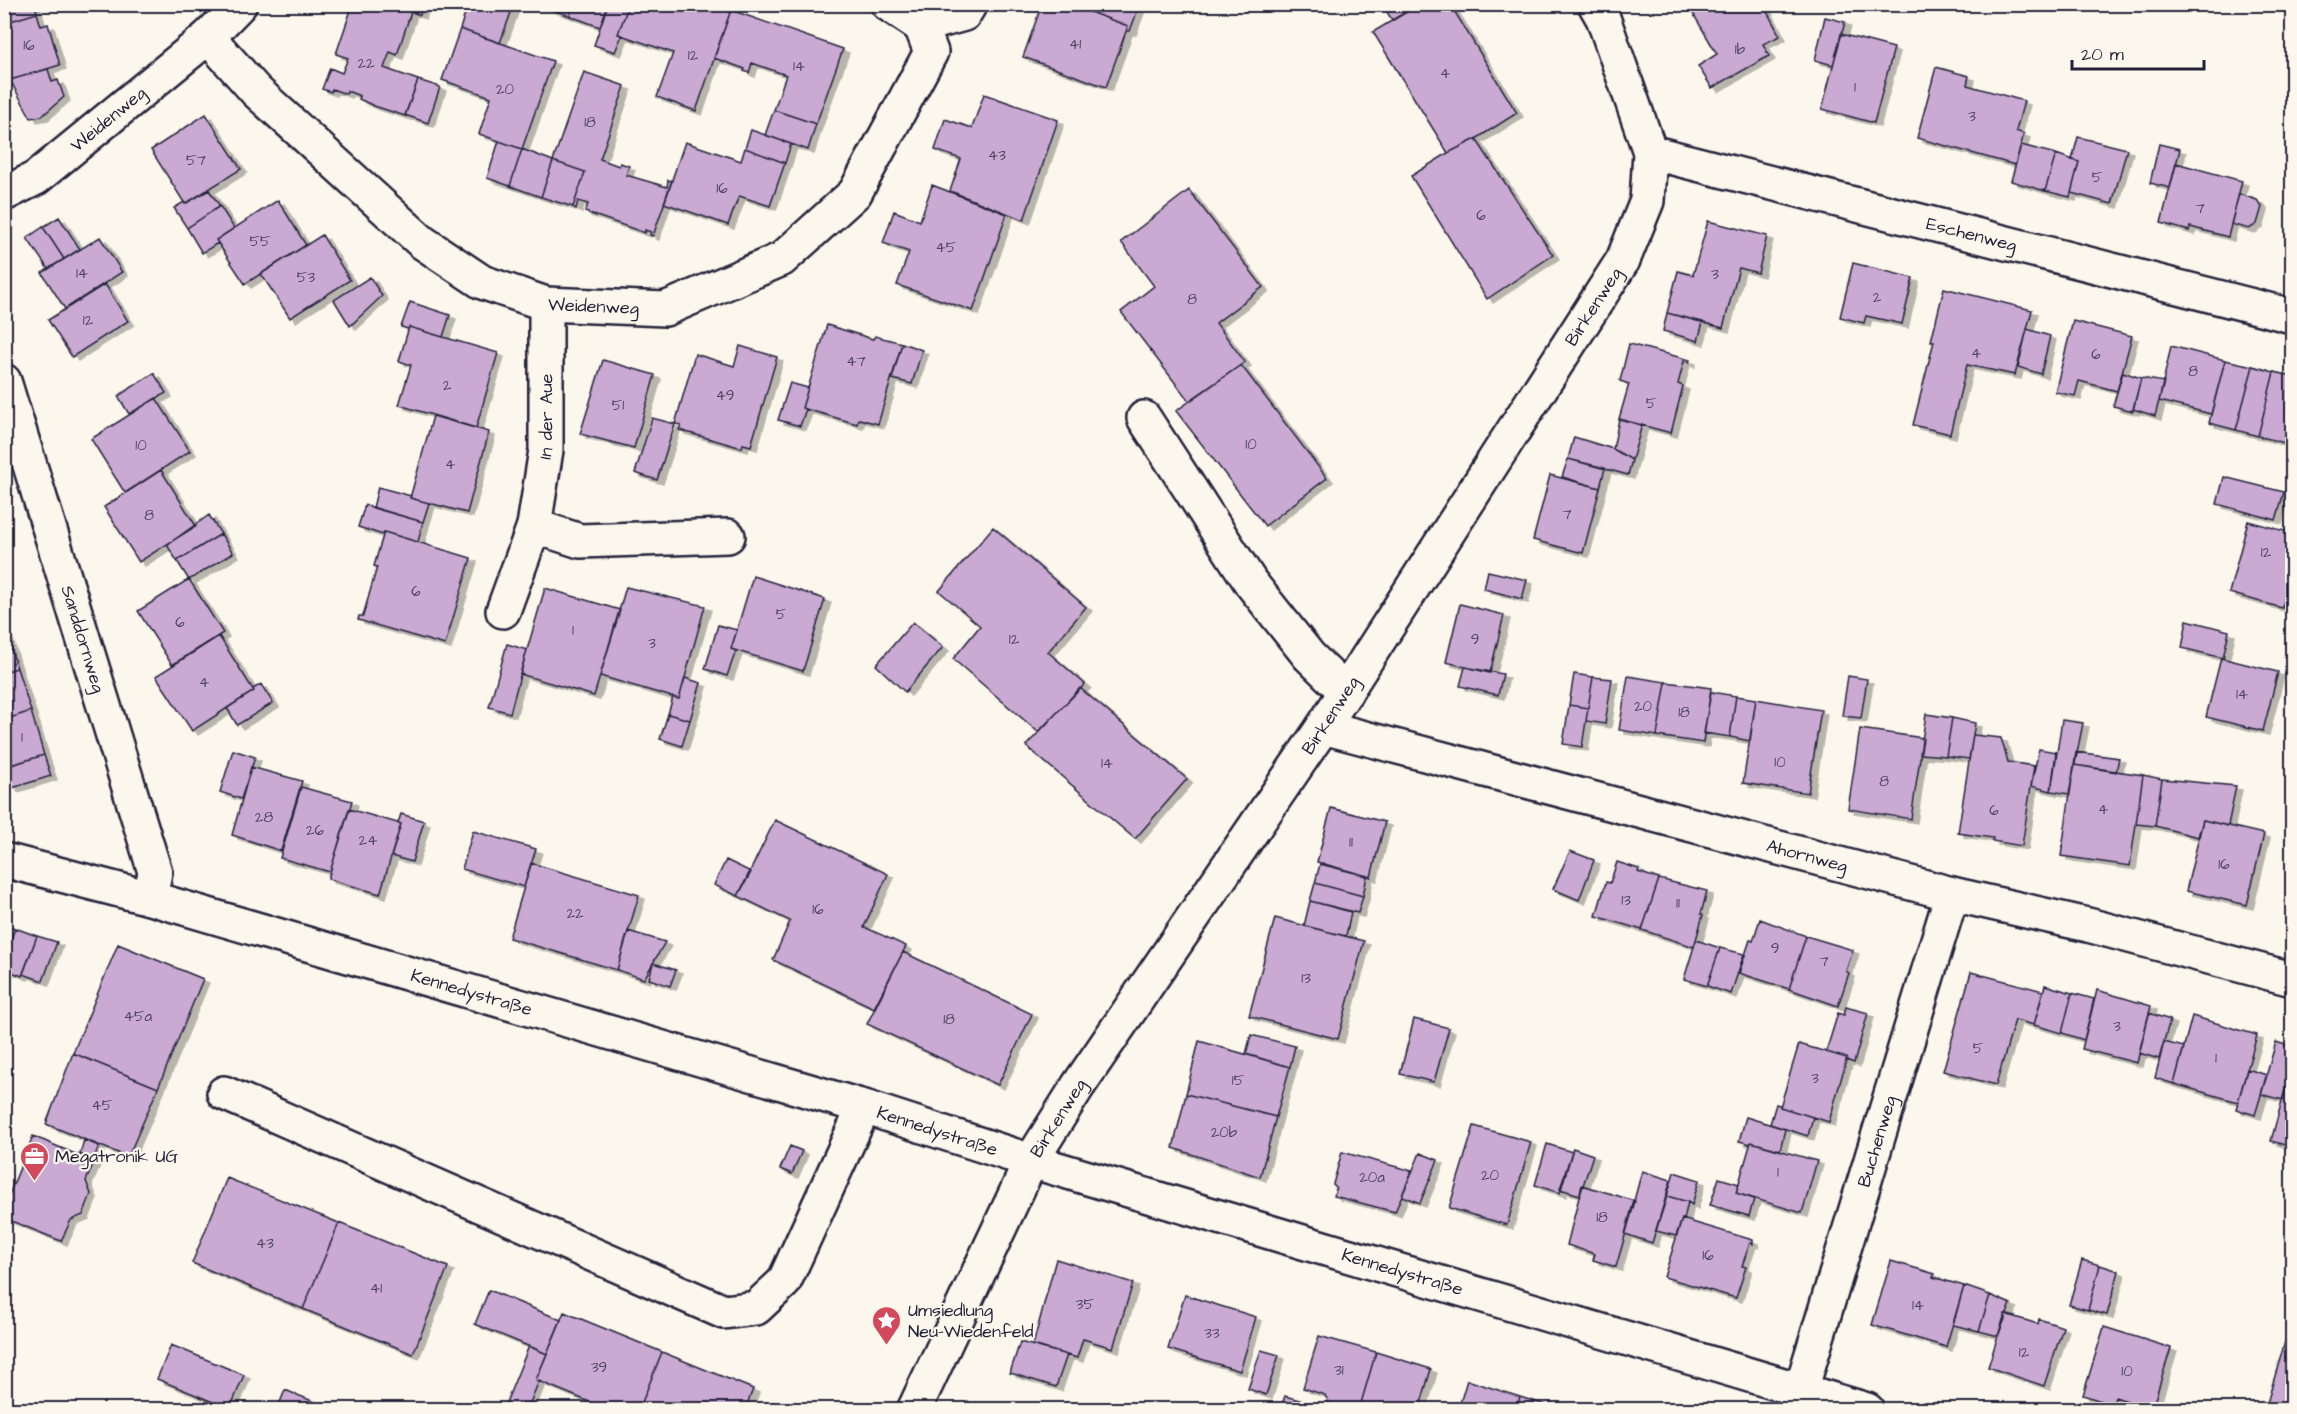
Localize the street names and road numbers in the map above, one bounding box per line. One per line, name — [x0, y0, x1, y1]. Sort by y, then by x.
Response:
street label: Weidenweg — [65, 81, 152, 158]
street label: Eschenweg — [1924, 211, 2019, 259]
street label: Birkenweg — [1559, 263, 1629, 351]
street label: Weidenweg — [548, 292, 639, 322]
street label: In der Aue — [533, 373, 559, 461]
street label: Sanddornweg — [55, 583, 111, 696]
street label: Birkenweg — [1296, 672, 1366, 760]
street label: Ahornweg — [1764, 833, 1850, 880]
street label: Kennedystraße — [408, 963, 535, 1022]
street label: Birkenweg — [1024, 1074, 1093, 1162]
street label: Buchenweg — [1851, 1093, 1904, 1190]
street label: Kennedystraße — [874, 1100, 1001, 1162]
street label: Kennedystraße — [1339, 1242, 1466, 1302]

